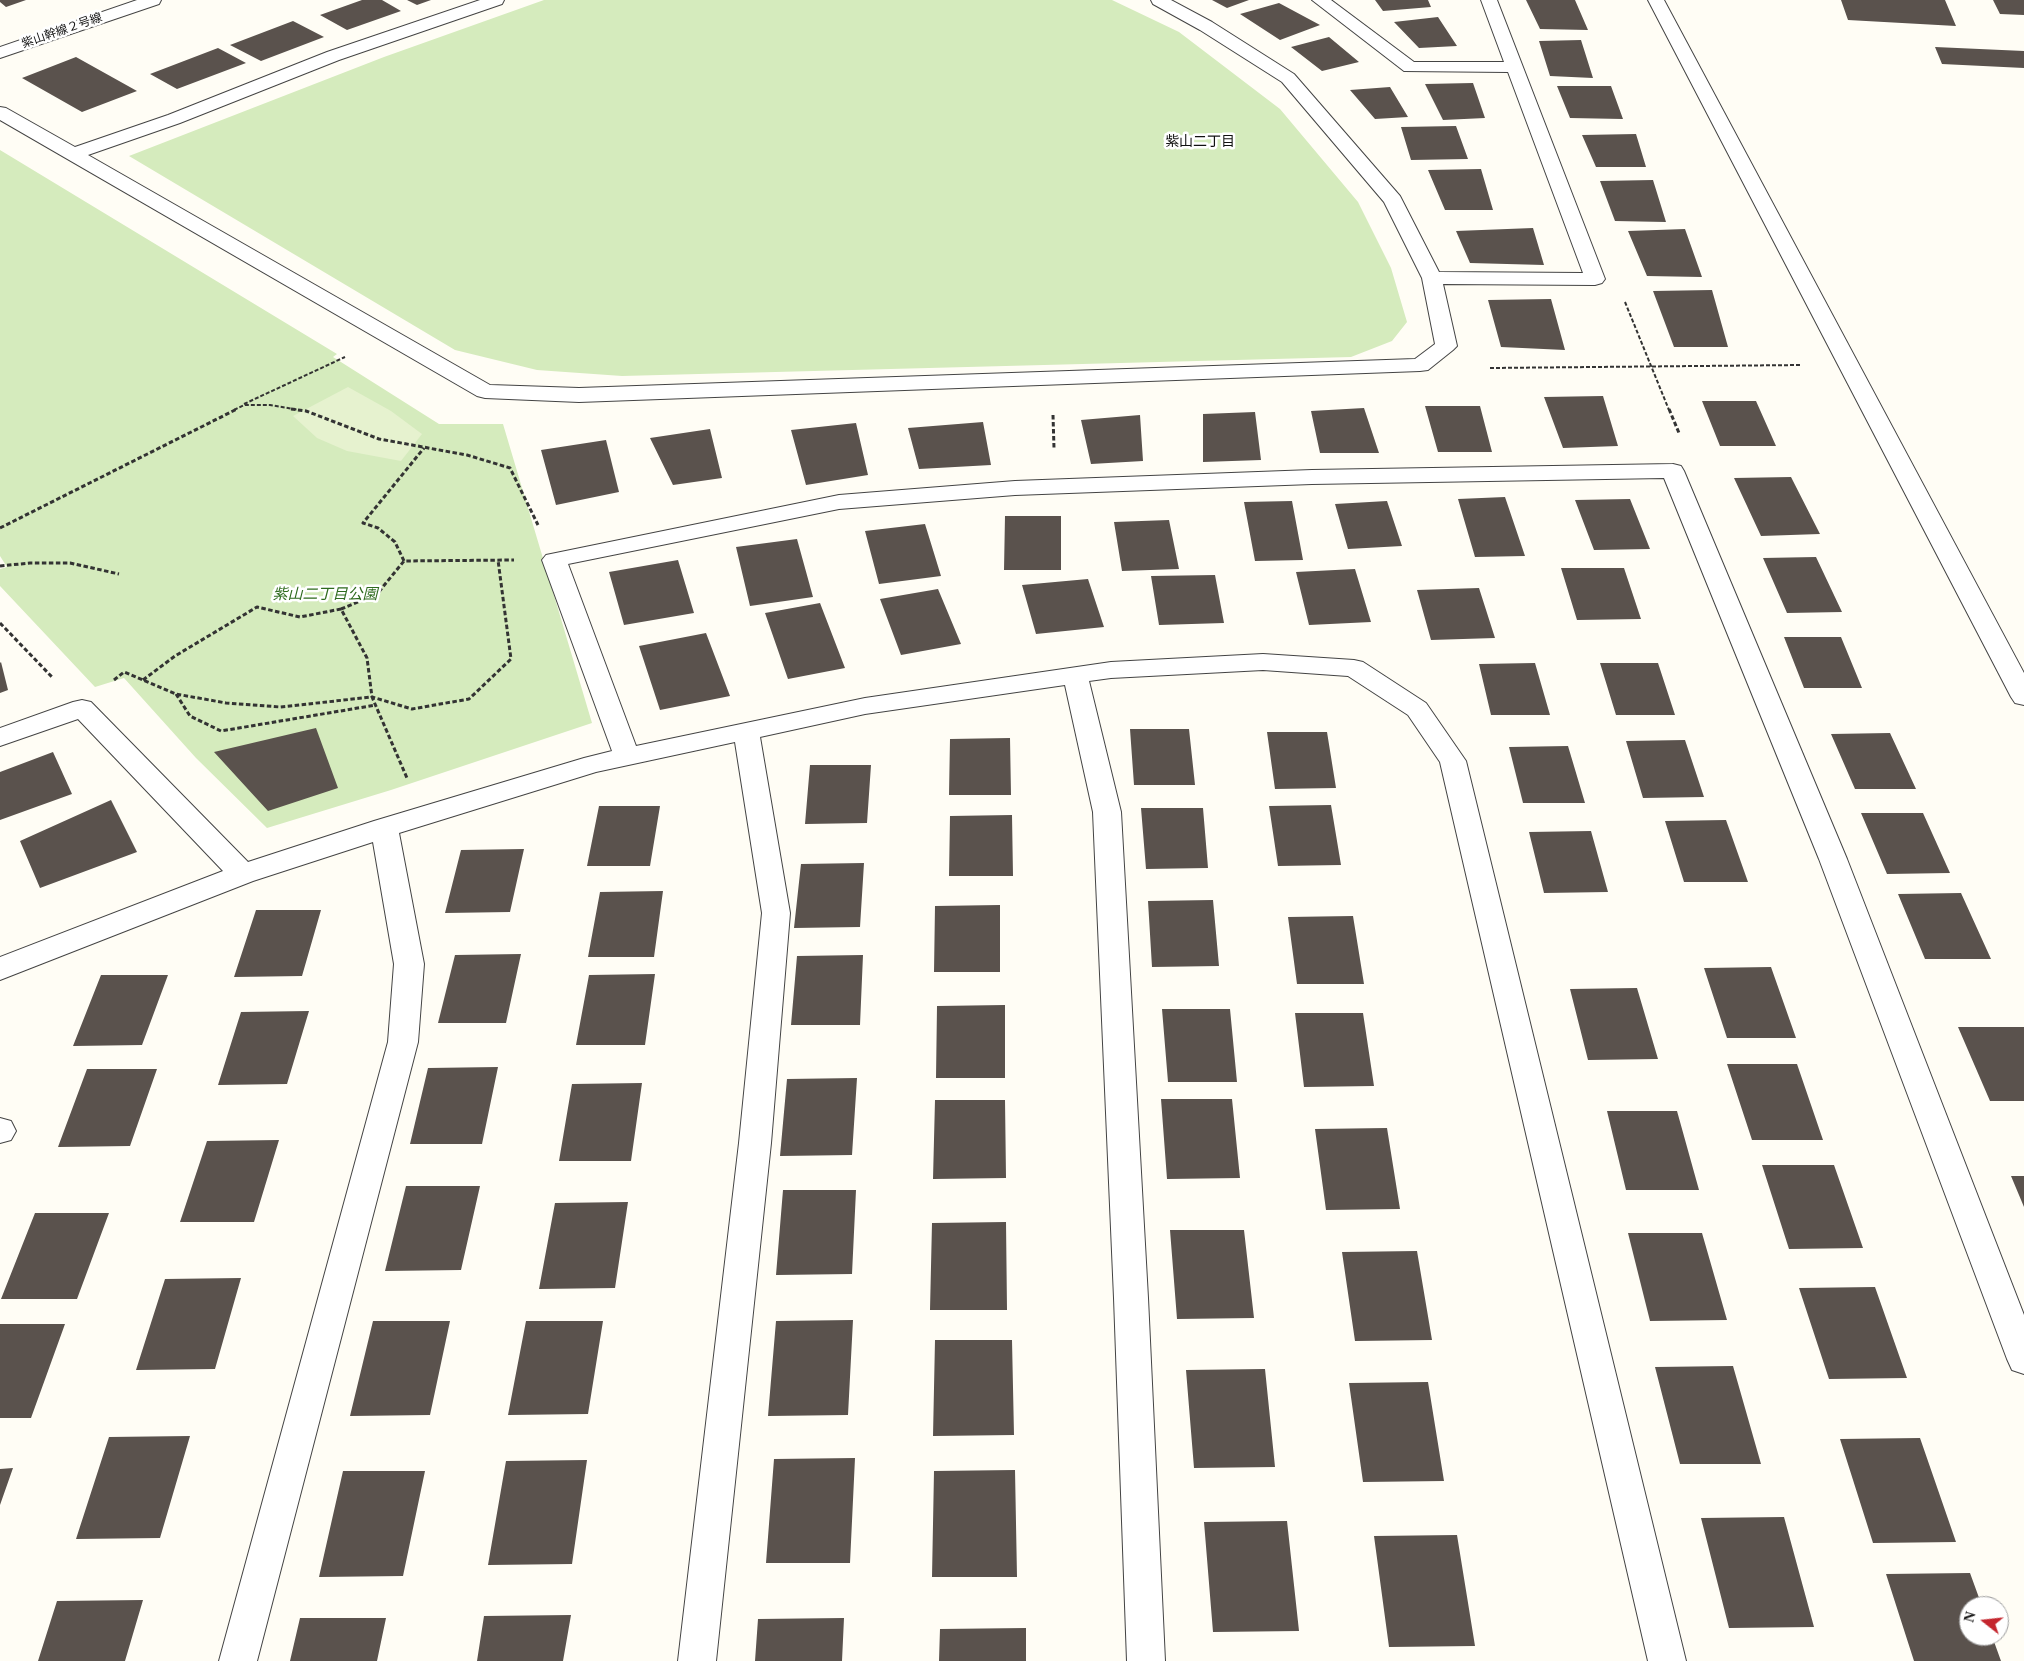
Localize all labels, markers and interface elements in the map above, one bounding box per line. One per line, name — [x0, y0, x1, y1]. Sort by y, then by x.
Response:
street label: 紫山幹線２号線 — [20, 11, 104, 51]
district label: 紫山二丁目 — [1165, 134, 1235, 150]
park label: 紫山二丁目公園 — [273, 586, 377, 604]
north arrow — [1959, 1596, 2009, 1646]
text: N — [1961, 1610, 1979, 1624]

